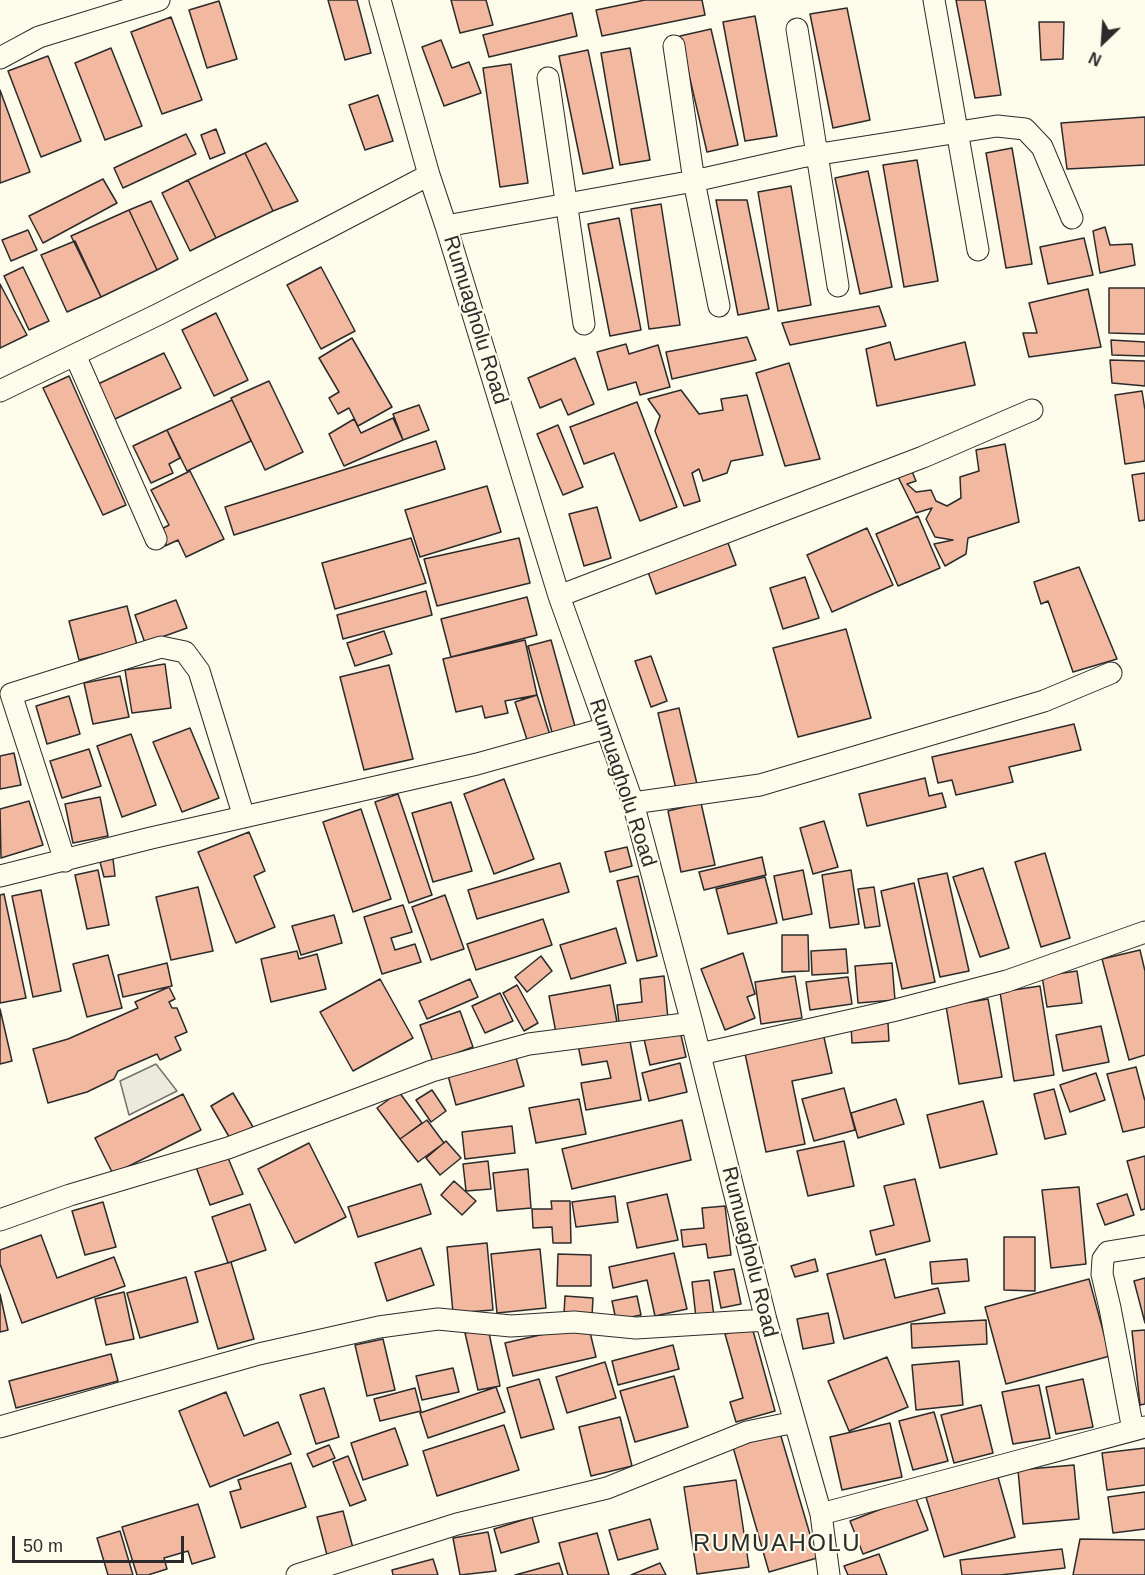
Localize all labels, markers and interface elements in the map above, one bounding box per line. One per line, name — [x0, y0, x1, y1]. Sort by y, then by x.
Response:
north arrow — [1073, 12, 1133, 72]
text: N — [1086, 49, 1104, 69]
street label: Rumuagholu Road — [437, 233, 513, 407]
street label: Rumuagholu Road — [583, 696, 661, 870]
street label: Rumuagholu Road — [716, 1164, 782, 1340]
scale bar — [15, 1524, 188, 1562]
district label: RUMUAHOLU — [693, 1530, 861, 1558]
text: 50 m — [23, 1536, 63, 1556]

